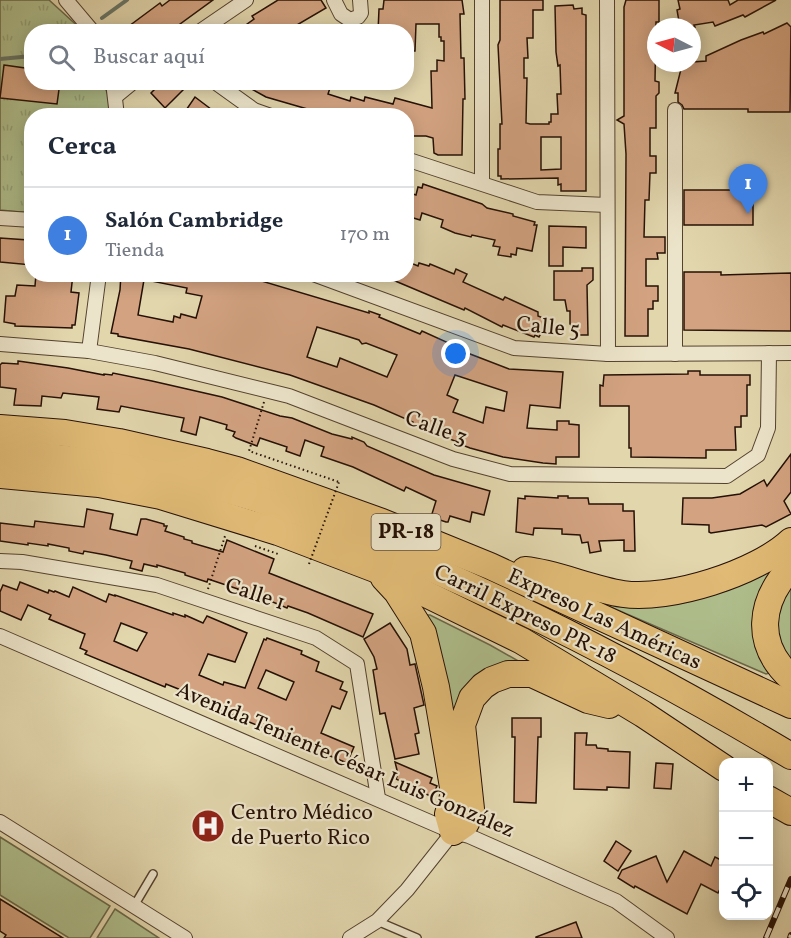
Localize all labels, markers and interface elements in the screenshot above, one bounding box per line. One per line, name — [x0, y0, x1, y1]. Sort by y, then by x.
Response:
north arrow — [647, 18, 701, 72]
search box — [24, 24, 414, 90]
icon: search — [45, 41, 78, 74]
text: Buscar aquí — [93, 42, 205, 73]
text: Cerca — [48, 129, 117, 165]
pin: 1 — [728, 164, 768, 214]
text: Salón Cambridge — [105, 206, 283, 237]
text: 1 — [63, 221, 72, 249]
text: 170 m — [340, 221, 390, 249]
text: Tienda — [105, 237, 164, 265]
street label: Calle 5 — [515, 309, 581, 347]
your location — [441, 339, 470, 368]
street label: Calle 3 — [400, 403, 472, 455]
road number: PR-18 — [372, 514, 440, 550]
street label: Carril Expreso PR-18 — [428, 557, 622, 673]
street label: Expreso Las Américas — [502, 561, 706, 679]
street label: Calle 1 — [221, 571, 289, 619]
street label: Avenida Teniente César Luis González — [171, 675, 519, 847]
map controls — [719, 758, 773, 920]
button: + — [719, 758, 773, 812]
place label: Centro Médico de Puerto Rico — [231, 798, 373, 854]
hospital icon: Centro Médico de Puerto Rico — [190, 808, 226, 844]
button: − — [719, 812, 773, 866]
button: locate — [719, 866, 773, 920]

